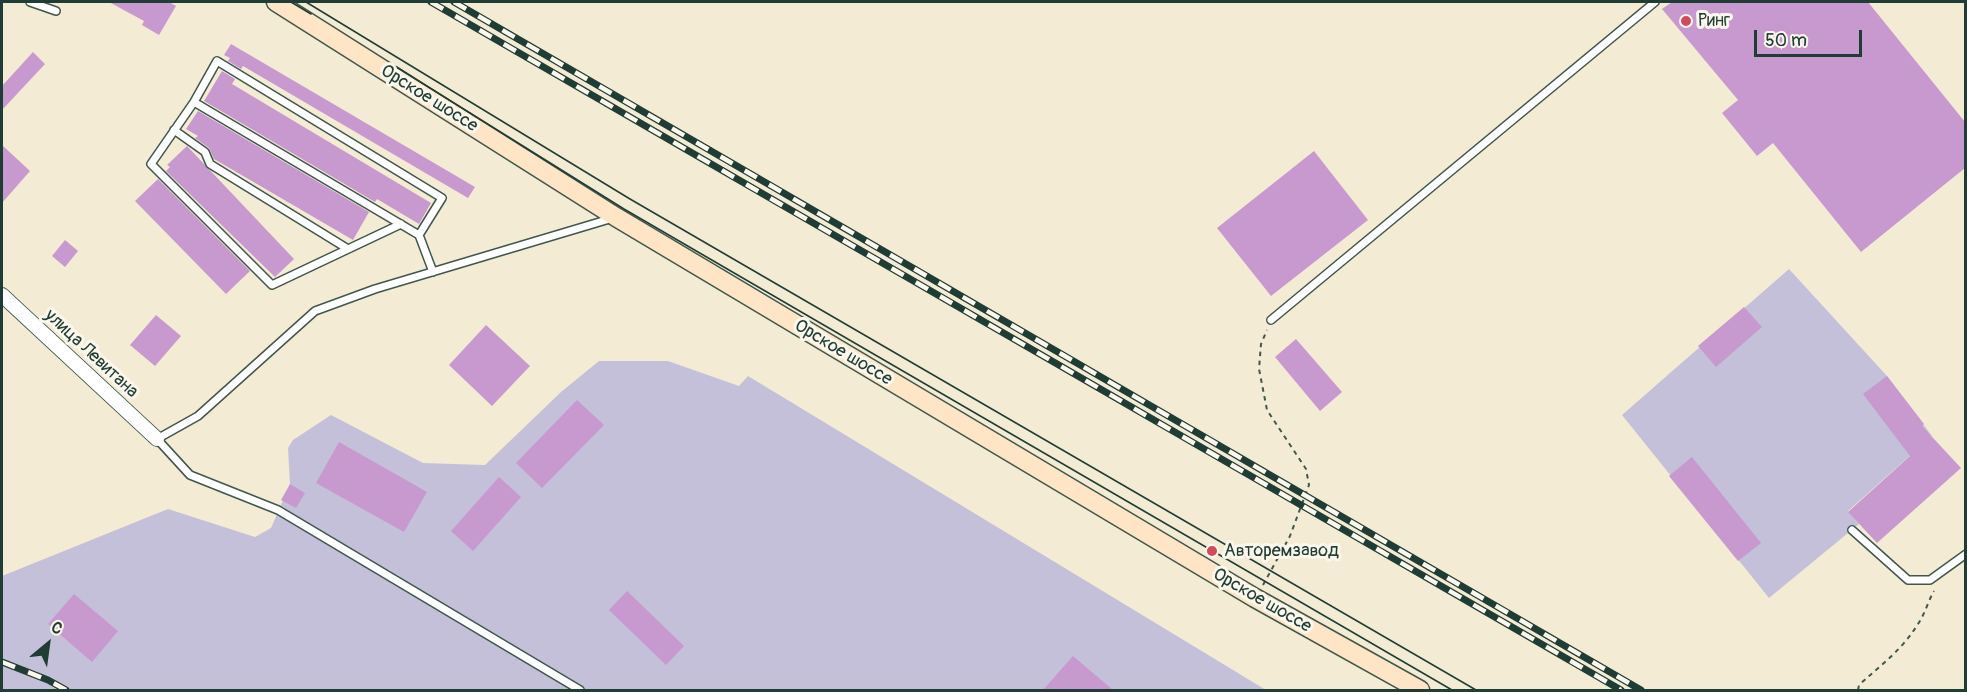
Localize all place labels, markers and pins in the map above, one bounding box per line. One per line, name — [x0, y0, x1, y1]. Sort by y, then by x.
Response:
place label: Ринг — [1698, 10, 1730, 32]
marker: Ринг — [1679, 14, 1693, 28]
place label: Авторемзавод — [1224, 540, 1339, 562]
marker: Авторемзавод — [1205, 544, 1219, 558]

